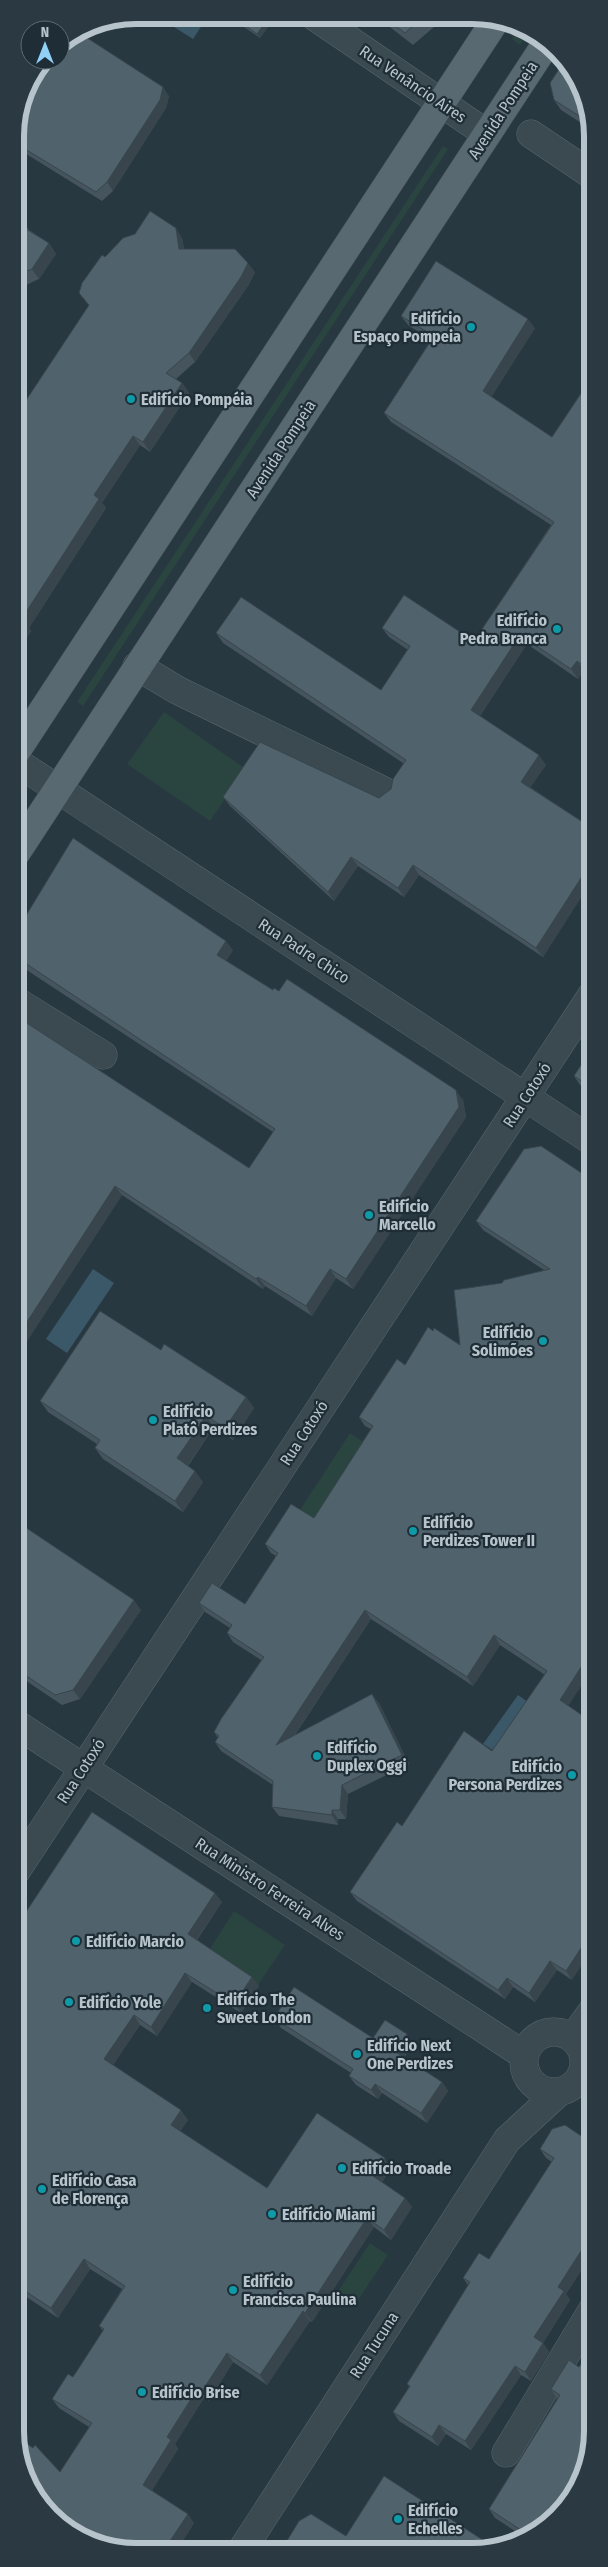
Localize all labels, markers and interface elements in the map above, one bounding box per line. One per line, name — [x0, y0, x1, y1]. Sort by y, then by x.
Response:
north arrow — [20, 20, 70, 70]
text: N — [41, 24, 49, 41]
street label: Rua Venâncio Aires — [356, 41, 470, 127]
street label: Avenida Pompeia — [464, 57, 542, 163]
place label: Edifício Espaço Pompeia — [354, 309, 461, 347]
marker: Edifício Espaço Pompeia — [465, 321, 477, 333]
place label: Edifício Pompéia — [141, 390, 252, 409]
marker: Edifício Pompéia — [125, 393, 137, 405]
street label: Avenida Pompeia — [242, 396, 320, 502]
place label: Edifício Pedra Branca — [460, 611, 547, 648]
marker: Edifício Pedra Branca — [551, 623, 563, 635]
street label: Rua Padre Chico — [255, 914, 353, 988]
street label: Rua Cotoxó — [499, 1059, 555, 1131]
place label: Edifício Marcello — [379, 1197, 436, 1234]
marker: Edifício Marcello — [363, 1209, 375, 1221]
place label: Edifício Solimões — [472, 1323, 533, 1360]
marker: Edifício Solimões — [537, 1335, 549, 1347]
street label: Rua Cotoxó — [276, 1397, 332, 1469]
place label: Edifício Platô Perdizes — [163, 1402, 257, 1439]
marker: Edifício Platô Perdizes — [147, 1414, 159, 1426]
place label: Edifício Perdizes Tower II — [423, 1513, 535, 1550]
marker: Edifício Perdizes Tower II — [407, 1525, 419, 1537]
street label: Rua Cotoxó — [53, 1735, 109, 1807]
place label: Edifício Duplex Oggi — [327, 1738, 407, 1775]
marker: Edifício Duplex Oggi — [311, 1750, 323, 1762]
place label: Edifício Persona Perdizes — [448, 1757, 562, 1794]
marker: Edifício Persona Perdizes — [566, 1769, 578, 1781]
street label: Rua Ministro Ferreira Alves — [192, 1834, 348, 1944]
place label: Edifício Marcio — [86, 1932, 184, 1951]
marker: Edifício Marcio — [70, 1935, 82, 1947]
place label: Edifício The Sweet London — [217, 1990, 311, 2027]
place label: Edifício Yole — [79, 1993, 161, 2012]
marker: Edifício Yole — [63, 1996, 75, 2008]
marker: Edifício The Sweet London — [201, 2002, 213, 2014]
place label: Edifício Next One Perdizes — [367, 2036, 453, 2073]
marker: Edifício Next One Perdizes — [351, 2048, 363, 2060]
place label: Edifício Troade — [352, 2159, 451, 2178]
marker: Edifício Troade — [336, 2162, 348, 2174]
place label: Edifício Casa de Florença — [52, 2171, 137, 2209]
marker: Edifício Casa de Florença — [36, 2183, 48, 2195]
place label: Edifício Miami — [282, 2205, 375, 2224]
marker: Edifício Miami — [266, 2208, 278, 2220]
place label: Edifício Francisca Paulina — [243, 2272, 357, 2309]
marker: Edifício Francisca Paulina — [227, 2284, 239, 2296]
street label: Rua Tucuna — [346, 2308, 403, 2382]
place label: Edifício Brise — [152, 2383, 240, 2402]
marker: Edifício Brise — [136, 2386, 148, 2398]
place label: Edifício Echelles — [408, 2501, 463, 2538]
marker: Edifício Echelles — [392, 2513, 404, 2525]

